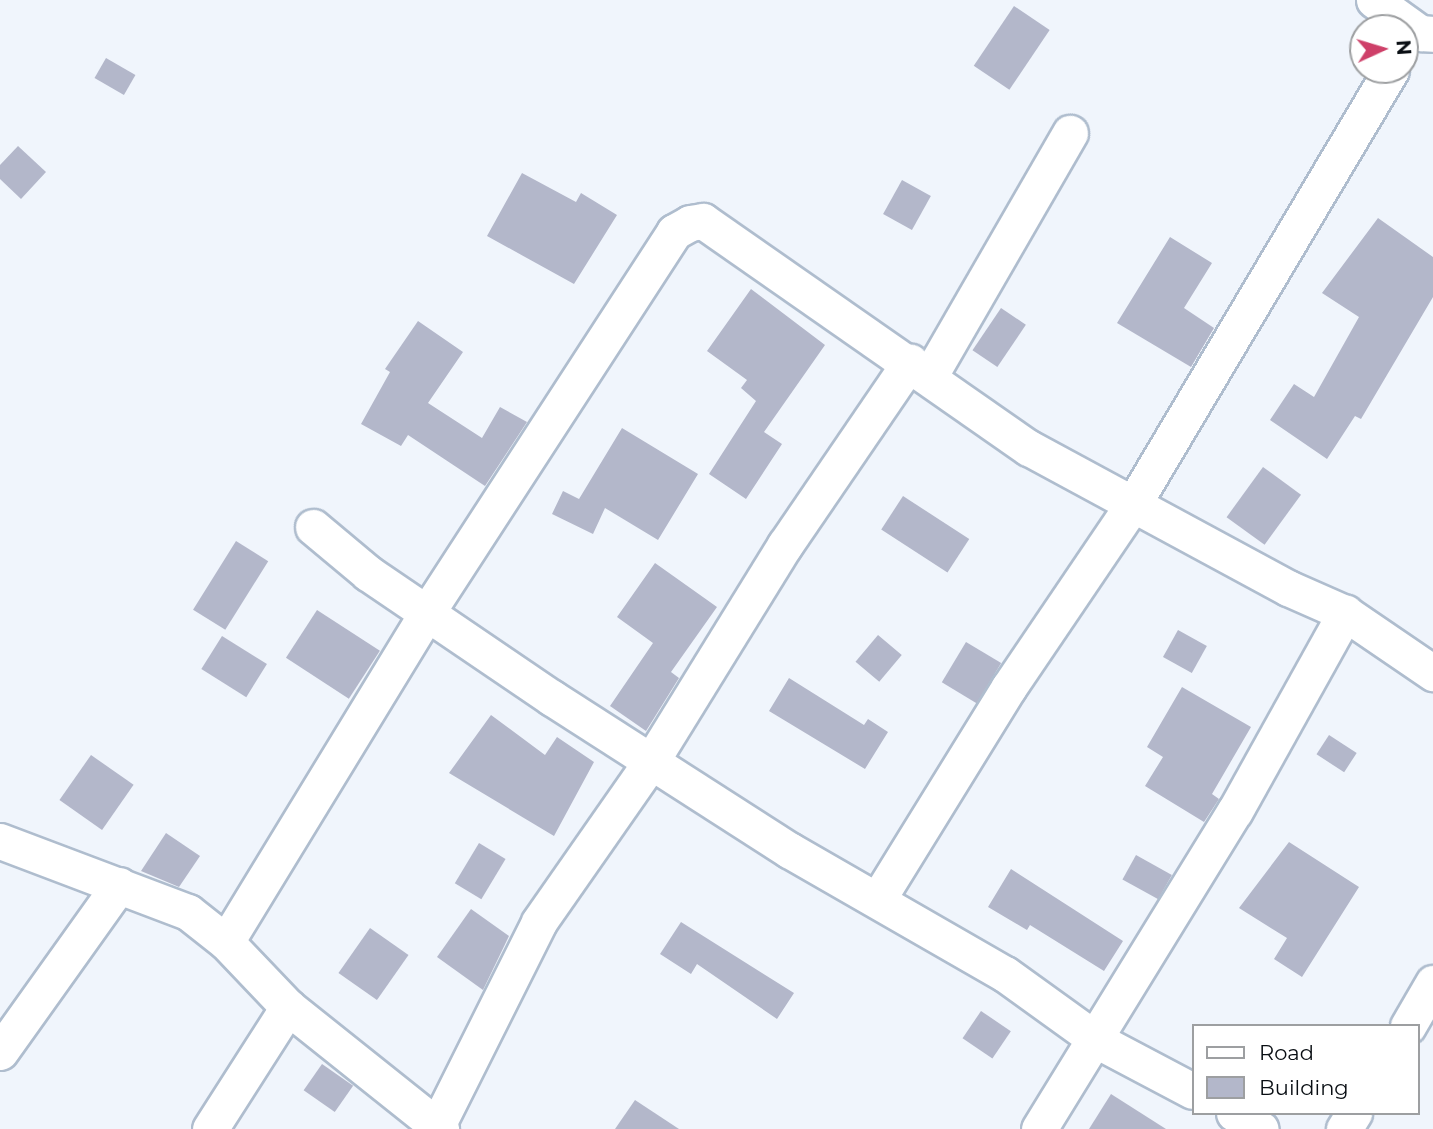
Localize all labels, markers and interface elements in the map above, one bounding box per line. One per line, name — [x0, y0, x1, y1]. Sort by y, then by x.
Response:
north arrow — [1349, 14, 1419, 84]
text: N — [1391, 39, 1415, 56]
legend — [1192, 1024, 1419, 1115]
text: Road — [1259, 1040, 1314, 1065]
text: Building — [1259, 1075, 1349, 1100]

